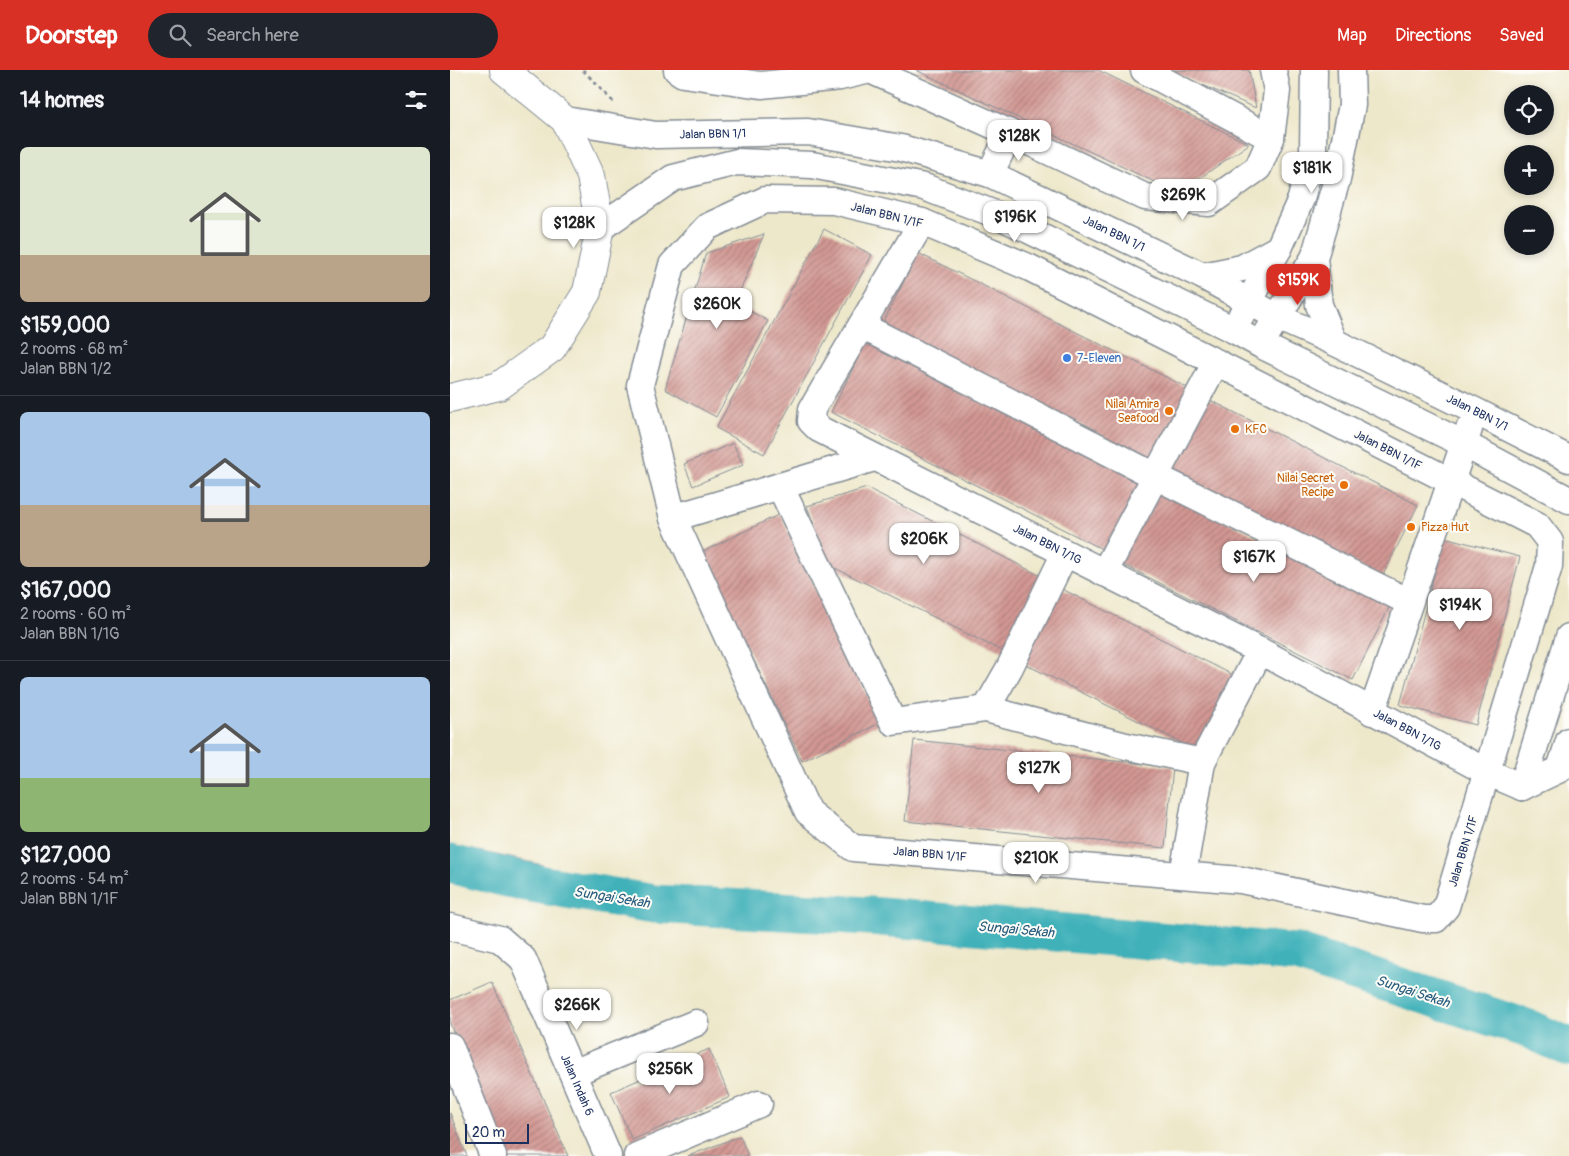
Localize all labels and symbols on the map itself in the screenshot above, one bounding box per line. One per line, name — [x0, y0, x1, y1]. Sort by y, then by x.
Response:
pin: $128K — [984, 119, 1054, 162]
street label: Jalan BBN 1/1 — [679, 126, 746, 143]
pin: $181K — [1277, 152, 1347, 194]
pin: $269K — [1148, 178, 1218, 221]
street label: Jalan BBN 1/1F — [849, 199, 925, 232]
pin: $196K — [980, 200, 1050, 243]
pin: $128K — [539, 206, 609, 249]
street label: Jalan BBN 1/1 — [1081, 213, 1147, 255]
pin: $159K — [1263, 264, 1333, 306]
pin: $260K — [682, 288, 752, 330]
place label: 7-Eleven — [1077, 351, 1122, 366]
marker: 7-Eleven — [1061, 352, 1073, 364]
street label: Jalan BBN 1/1 — [1444, 391, 1510, 435]
place label: Nilai Amira Seafood — [1105, 397, 1159, 426]
marker: Nilai Amira Seafood — [1163, 405, 1175, 417]
place label: KFC — [1245, 422, 1267, 437]
marker: KFC — [1229, 423, 1241, 435]
street label: Jalan BBN 1/1F — [1351, 427, 1424, 474]
place label: Nilai Secret Recipe — [1277, 471, 1334, 500]
marker: Nilai Secret Recipe — [1338, 479, 1350, 491]
place label: Pizza Hut — [1421, 520, 1469, 535]
street label: Jalan BBN 1/1G — [1010, 521, 1084, 568]
marker: Pizza Hut — [1405, 521, 1417, 533]
pin: $206K — [889, 522, 959, 565]
pin: $167K — [1219, 540, 1289, 583]
pin: $194K — [1425, 588, 1495, 631]
street label: Jalan BBN 1/1G — [1371, 706, 1444, 754]
pin: $127K — [1004, 752, 1074, 794]
street label: Jalan BBN 1/1F — [1445, 814, 1481, 889]
pin: $210K — [1001, 842, 1071, 884]
street label: Jalan BBN 1/1F — [892, 844, 967, 865]
water label: Sungai Sekah — [573, 883, 652, 912]
water label: Sungai Sekah — [977, 918, 1056, 941]
water label: Sungai Sekah — [1374, 972, 1453, 1012]
pin: $266K — [542, 988, 612, 1031]
street label: Jalan Indah 6 — [557, 1052, 597, 1118]
pin: $256K — [635, 1052, 705, 1095]
scale bar — [465, 1121, 529, 1144]

